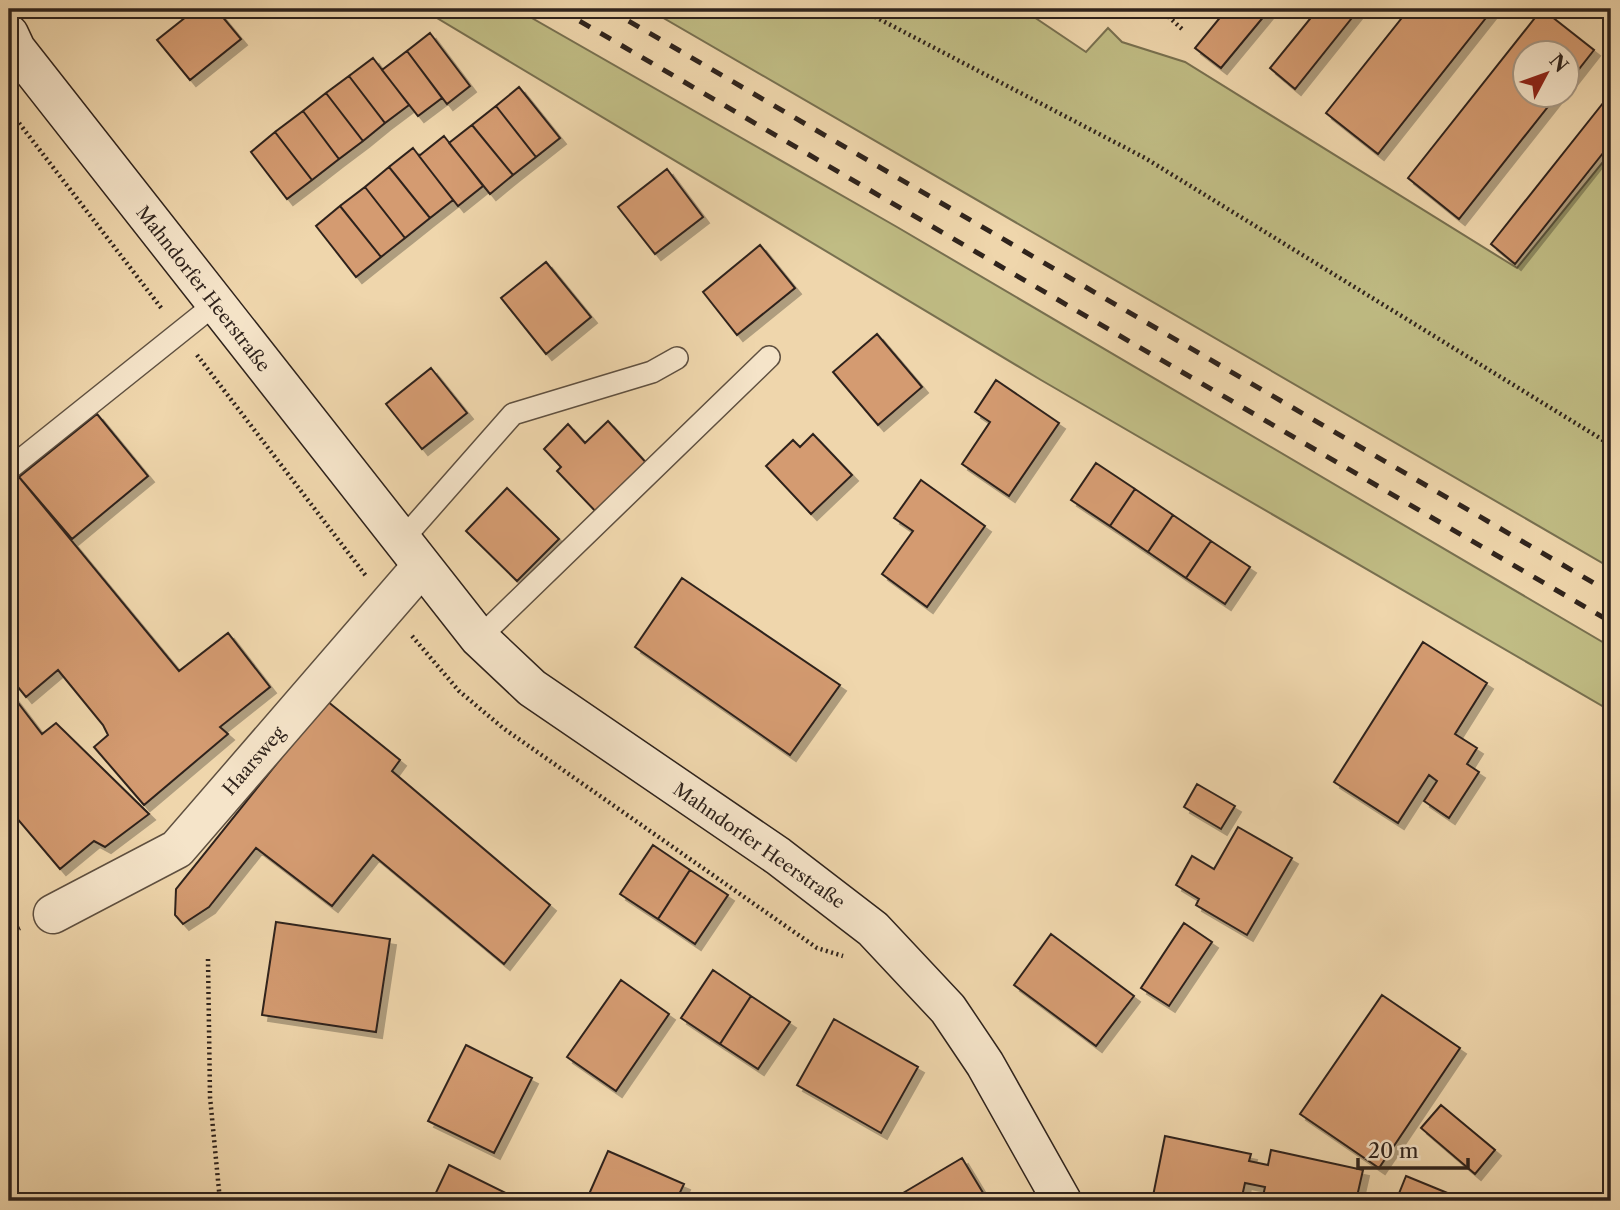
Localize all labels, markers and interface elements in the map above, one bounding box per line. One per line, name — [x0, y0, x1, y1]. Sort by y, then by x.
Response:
north arrow — [1512, 38, 1582, 108]
text: N — [1544, 49, 1573, 77]
street label: Mahndorfer Heerstraße — [131, 202, 275, 376]
street label: Haarsweg — [218, 722, 290, 800]
street label: Mahndorfer Heerstraße — [669, 778, 849, 914]
scale bar — [1358, 1126, 1468, 1170]
text: 20 m — [1368, 1138, 1419, 1163]

